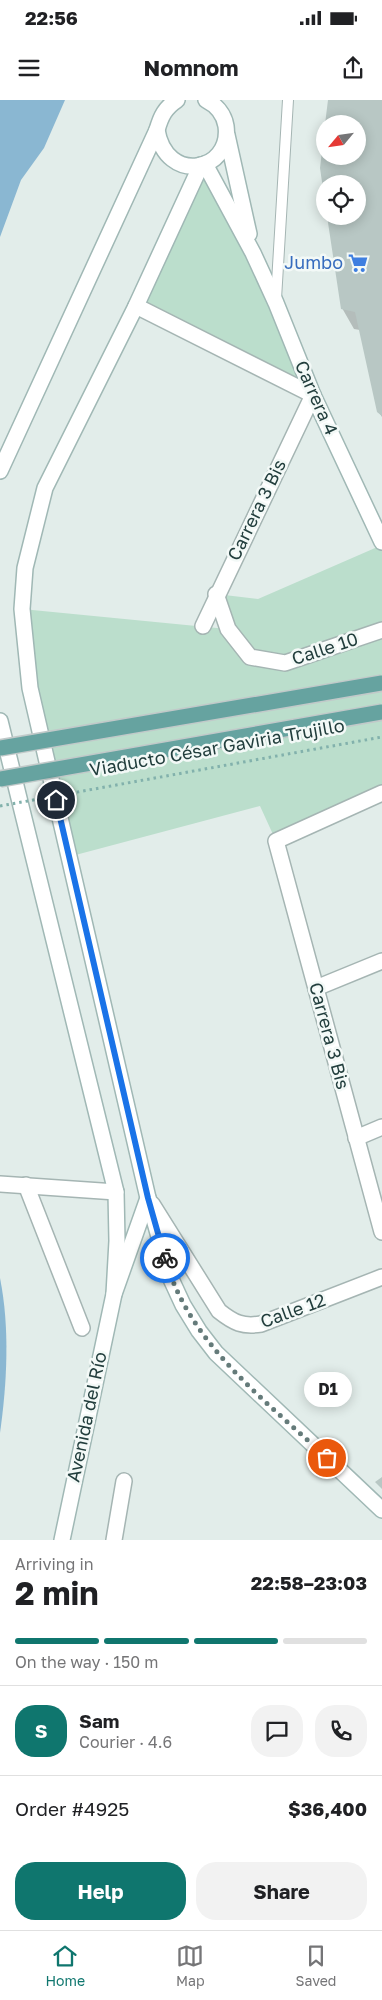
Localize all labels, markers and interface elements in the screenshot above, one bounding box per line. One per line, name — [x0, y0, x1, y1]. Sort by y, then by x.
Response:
text: 22:56 — [25, 6, 78, 29]
icon: menu — [15, 54, 43, 82]
text: Nomnom — [144, 54, 238, 81]
icon: share — [339, 54, 367, 82]
north arrow — [316, 115, 366, 165]
map controls — [316, 115, 366, 225]
button: locate — [316, 175, 366, 225]
place label: Jumbo — [284, 251, 343, 273]
supermarket icon: Jumbo — [347, 252, 369, 274]
street label: Carrera 4 — [291, 357, 343, 438]
street label: Carrera 3 Bis — [222, 455, 290, 564]
street label: Calle 10 — [289, 627, 361, 669]
street label: Viaducto César Gaviria Trujillo — [88, 714, 346, 780]
pin — [35, 779, 77, 821]
icon: home — [42, 786, 70, 814]
street label: Carrera 3 Bis — [305, 980, 355, 1092]
courier — [140, 1233, 190, 1283]
icon: bike — [151, 1244, 179, 1272]
street label: Calle 12 — [257, 1288, 328, 1332]
street label: Avenida del Río — [61, 1350, 111, 1484]
callout: D1 — [303, 1373, 351, 1408]
text: D1 — [318, 1379, 338, 1399]
pin — [306, 1437, 348, 1479]
icon: bag — [313, 1444, 341, 1472]
text: Arriving in — [15, 1554, 94, 1574]
text: 22:58–23:03 — [251, 1571, 367, 1594]
text: 2 min — [15, 1574, 99, 1612]
text: On the way · 150 m — [15, 1652, 158, 1672]
button: chat — [251, 1705, 303, 1757]
button: phone — [315, 1705, 367, 1757]
text: Sam — [79, 1709, 119, 1732]
text: S — [35, 1719, 47, 1742]
text: Courier · 4.6 — [79, 1732, 172, 1752]
text: Order #4925 — [15, 1797, 129, 1820]
text: $36,400 — [288, 1797, 367, 1820]
button: Help — [15, 1862, 186, 1920]
button: Share — [196, 1862, 367, 1920]
tab: Home — [45, 1942, 85, 1989]
tab: Map — [176, 1942, 205, 1989]
tab: Saved — [296, 1942, 336, 1989]

